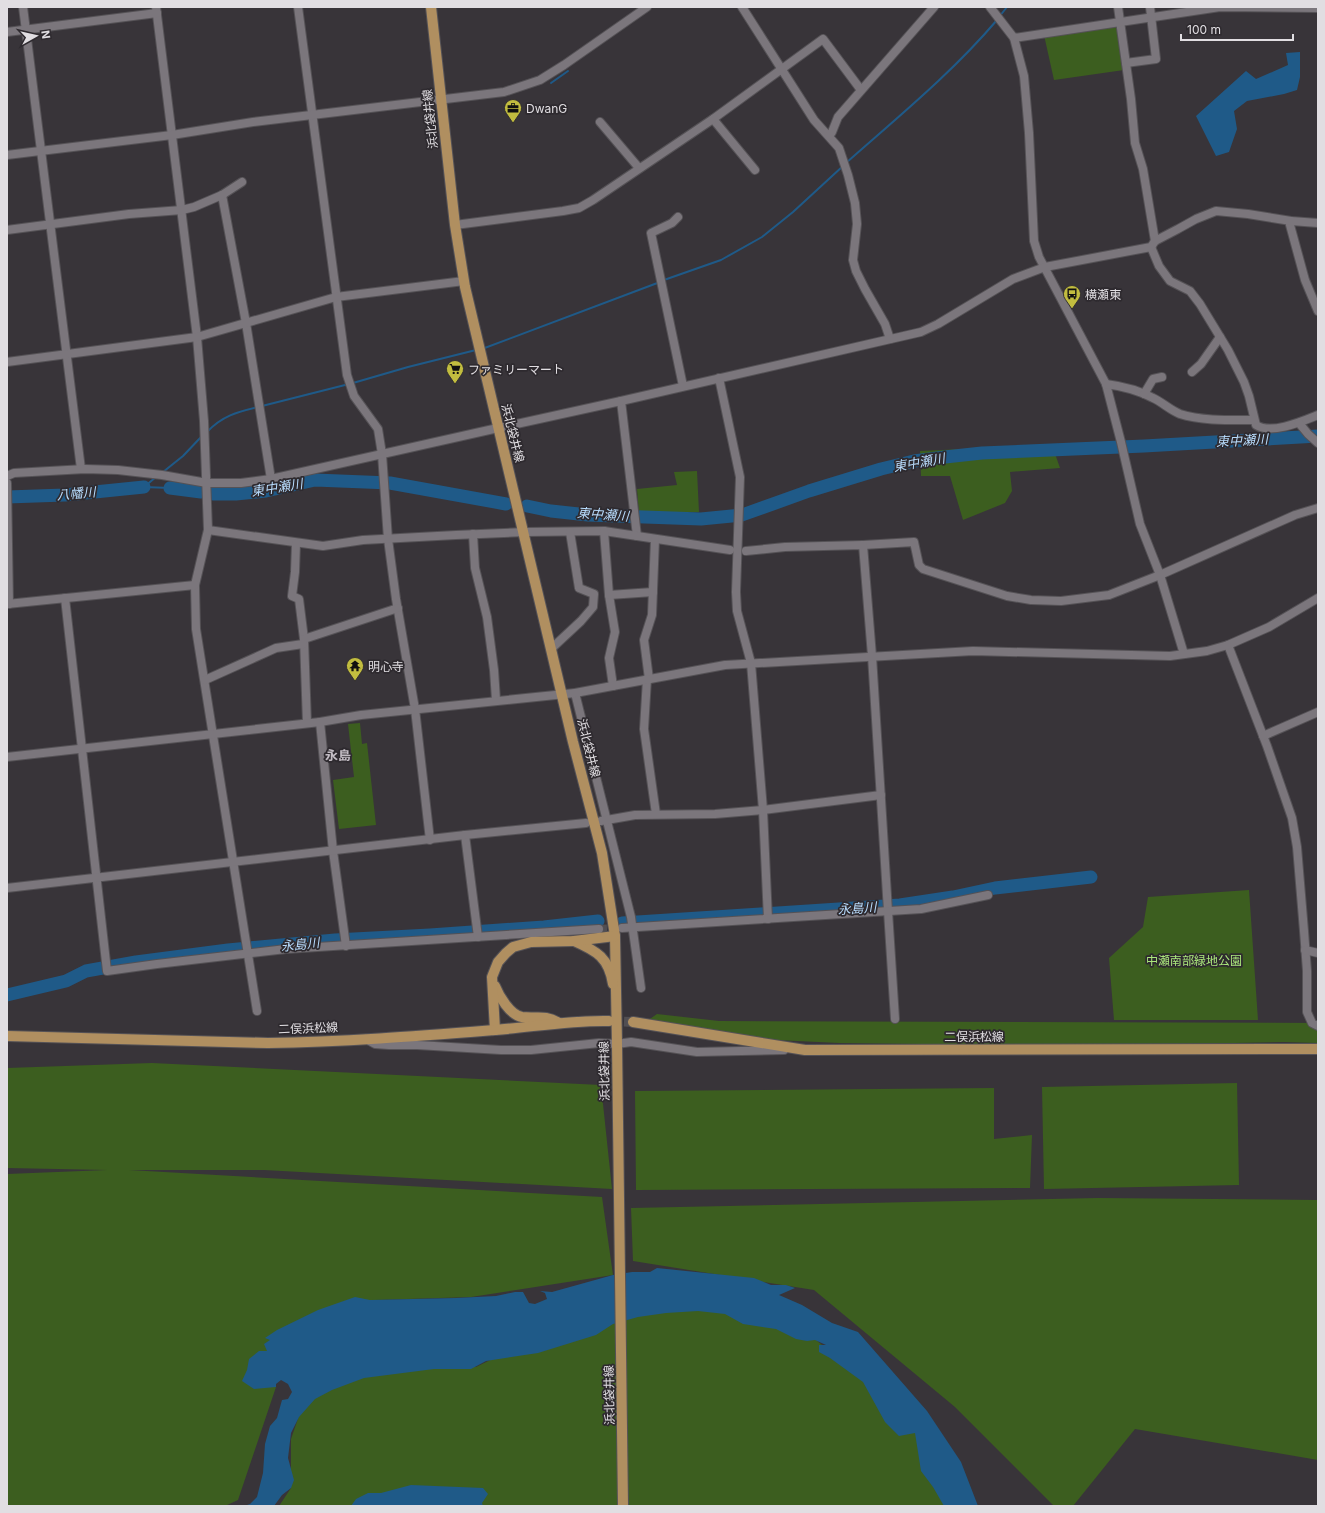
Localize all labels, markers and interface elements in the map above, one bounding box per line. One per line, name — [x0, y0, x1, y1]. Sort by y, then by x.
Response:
north arrow — [16, 16, 56, 56]
scale bar — [1181, 16, 1293, 42]
text: 100 m — [1187, 22, 1221, 37]
text: N — [38, 29, 53, 40]
street label: 浜北袋井線 — [419, 88, 441, 150]
office icon: DwanG — [503, 98, 523, 123]
place label: DwanG — [526, 101, 567, 116]
bus stop icon: 横瀬東 — [1062, 284, 1082, 309]
place label: 横瀬東 — [1085, 287, 1121, 302]
supermarket icon: ファミリーマート — [445, 359, 465, 384]
place label: ファミリーマート — [468, 362, 564, 377]
street label: 浜北袋井線 — [498, 402, 528, 464]
water label: 東中瀬川 — [1216, 431, 1270, 449]
water label: 東中瀬川 — [892, 449, 948, 474]
water label: 東中瀬川 — [250, 475, 306, 499]
water label: 八幡川 — [56, 483, 98, 503]
water label: 東中瀬川 — [576, 504, 631, 524]
temple icon: 明心寺 — [345, 656, 365, 681]
place label: 明心寺 — [368, 659, 404, 674]
street label: 浜北袋井線 — [574, 717, 604, 779]
district label: 永島 — [325, 747, 351, 763]
water label: 永島川 — [837, 899, 879, 917]
water label: 永島川 — [280, 934, 322, 954]
park label: 中瀬南部緑地公園 — [1146, 953, 1242, 968]
street label: 二俣浜松線 — [278, 1019, 338, 1037]
street label: 二俣浜松線 — [944, 1029, 1004, 1044]
street label: 浜北袋井線 — [596, 1041, 612, 1101]
street label: 浜北袋井線 — [601, 1365, 617, 1425]

